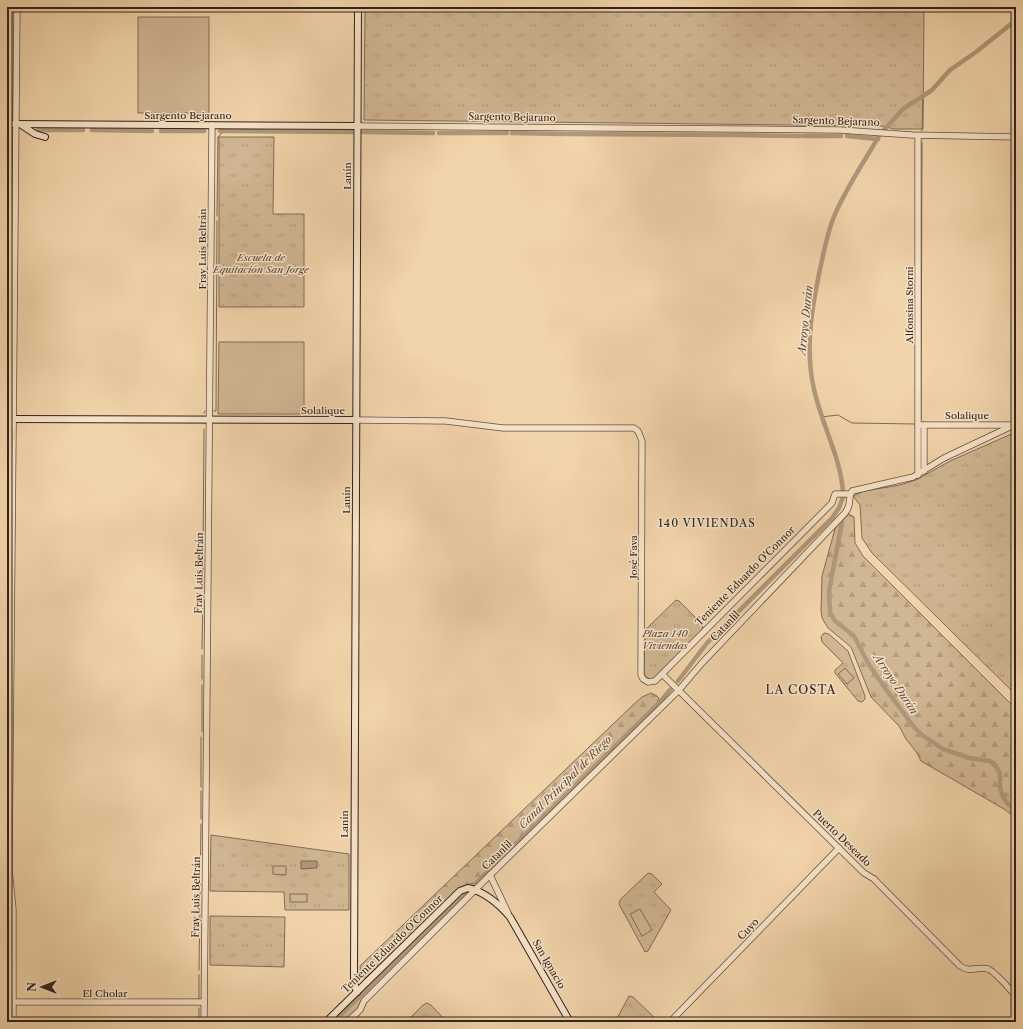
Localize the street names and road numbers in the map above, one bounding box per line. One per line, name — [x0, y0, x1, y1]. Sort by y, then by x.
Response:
street label: Sargento Bejarano — [144, 109, 232, 122]
street label: Sargento Bejarano — [468, 110, 556, 124]
street label: Sargento Bejarano — [792, 113, 880, 129]
street label: Lanín — [341, 162, 354, 190]
street label: Fray Luis Beltrán — [196, 208, 209, 290]
street label: Alfonsina Storni — [903, 267, 916, 344]
street label: Solalique — [301, 404, 345, 417]
street label: Solalique — [945, 409, 989, 422]
street label: Lanín — [340, 486, 353, 514]
street label: Teniente Eduardo O'Connor — [692, 523, 798, 629]
street label: Fray Luis Beltrán — [192, 532, 206, 614]
street label: José Fava — [627, 534, 640, 581]
street label: Catanlil — [707, 608, 743, 644]
street label: Puerto Deseado — [810, 807, 874, 869]
street label: Lanín — [338, 810, 351, 838]
street label: Catanlil — [479, 837, 515, 873]
street label: Fray Luis Beltrán — [189, 856, 203, 938]
street label: Teniente Eduardo O'Connor — [339, 892, 446, 996]
street label: Cuyo — [735, 915, 761, 943]
street label: San Ignacio — [530, 937, 568, 991]
street label: El Cholar — [82, 987, 128, 1000]

